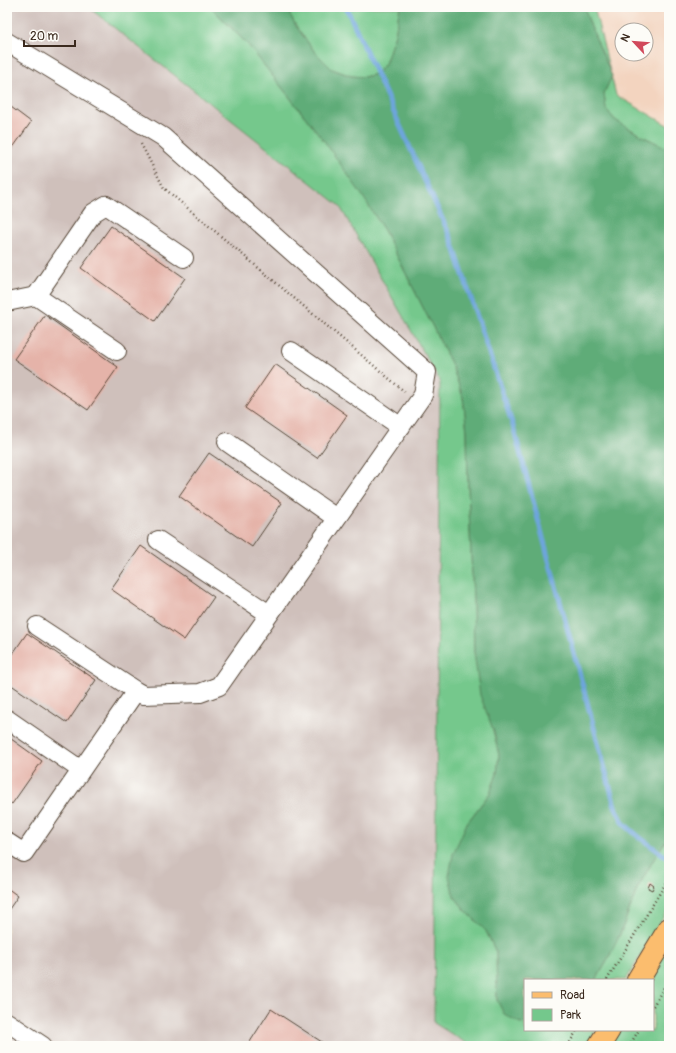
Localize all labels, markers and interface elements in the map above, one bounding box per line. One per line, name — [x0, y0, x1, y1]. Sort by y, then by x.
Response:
scale bar — [24, 22, 75, 48]
north arrow — [614, 22, 654, 62]
text: 20 m — [30, 29, 59, 44]
text: N — [618, 31, 633, 44]
legend — [524, 979, 654, 1031]
text: Road — [560, 988, 585, 1003]
text: Park — [560, 1008, 581, 1023]

